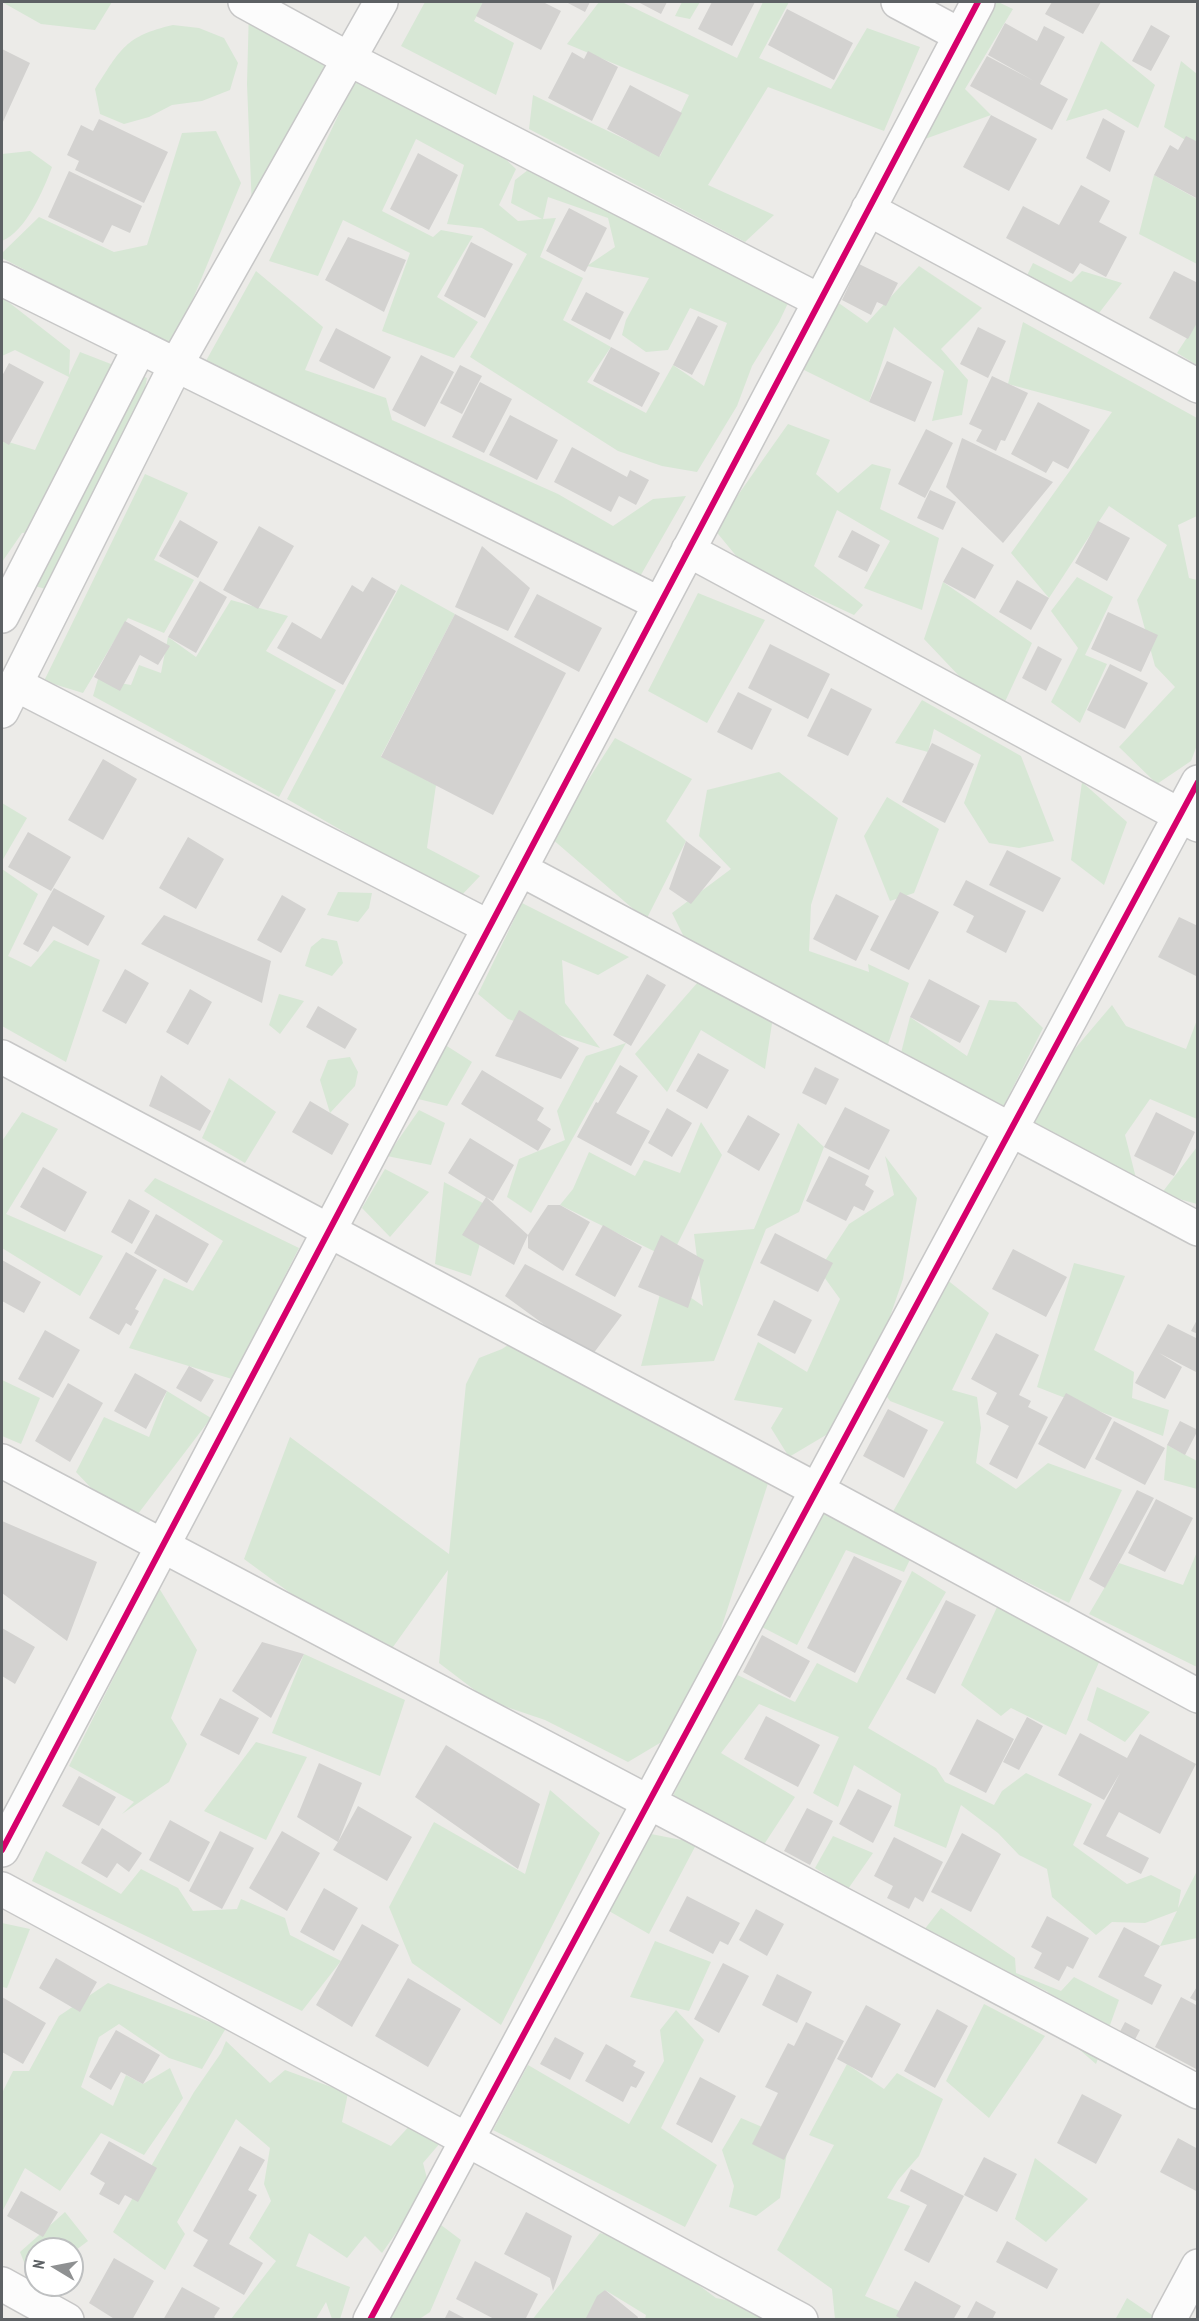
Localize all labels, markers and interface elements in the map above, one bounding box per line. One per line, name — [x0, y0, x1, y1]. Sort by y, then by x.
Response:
north arrow — [24, 2237, 84, 2297]
text: N — [28, 2258, 49, 2270]

